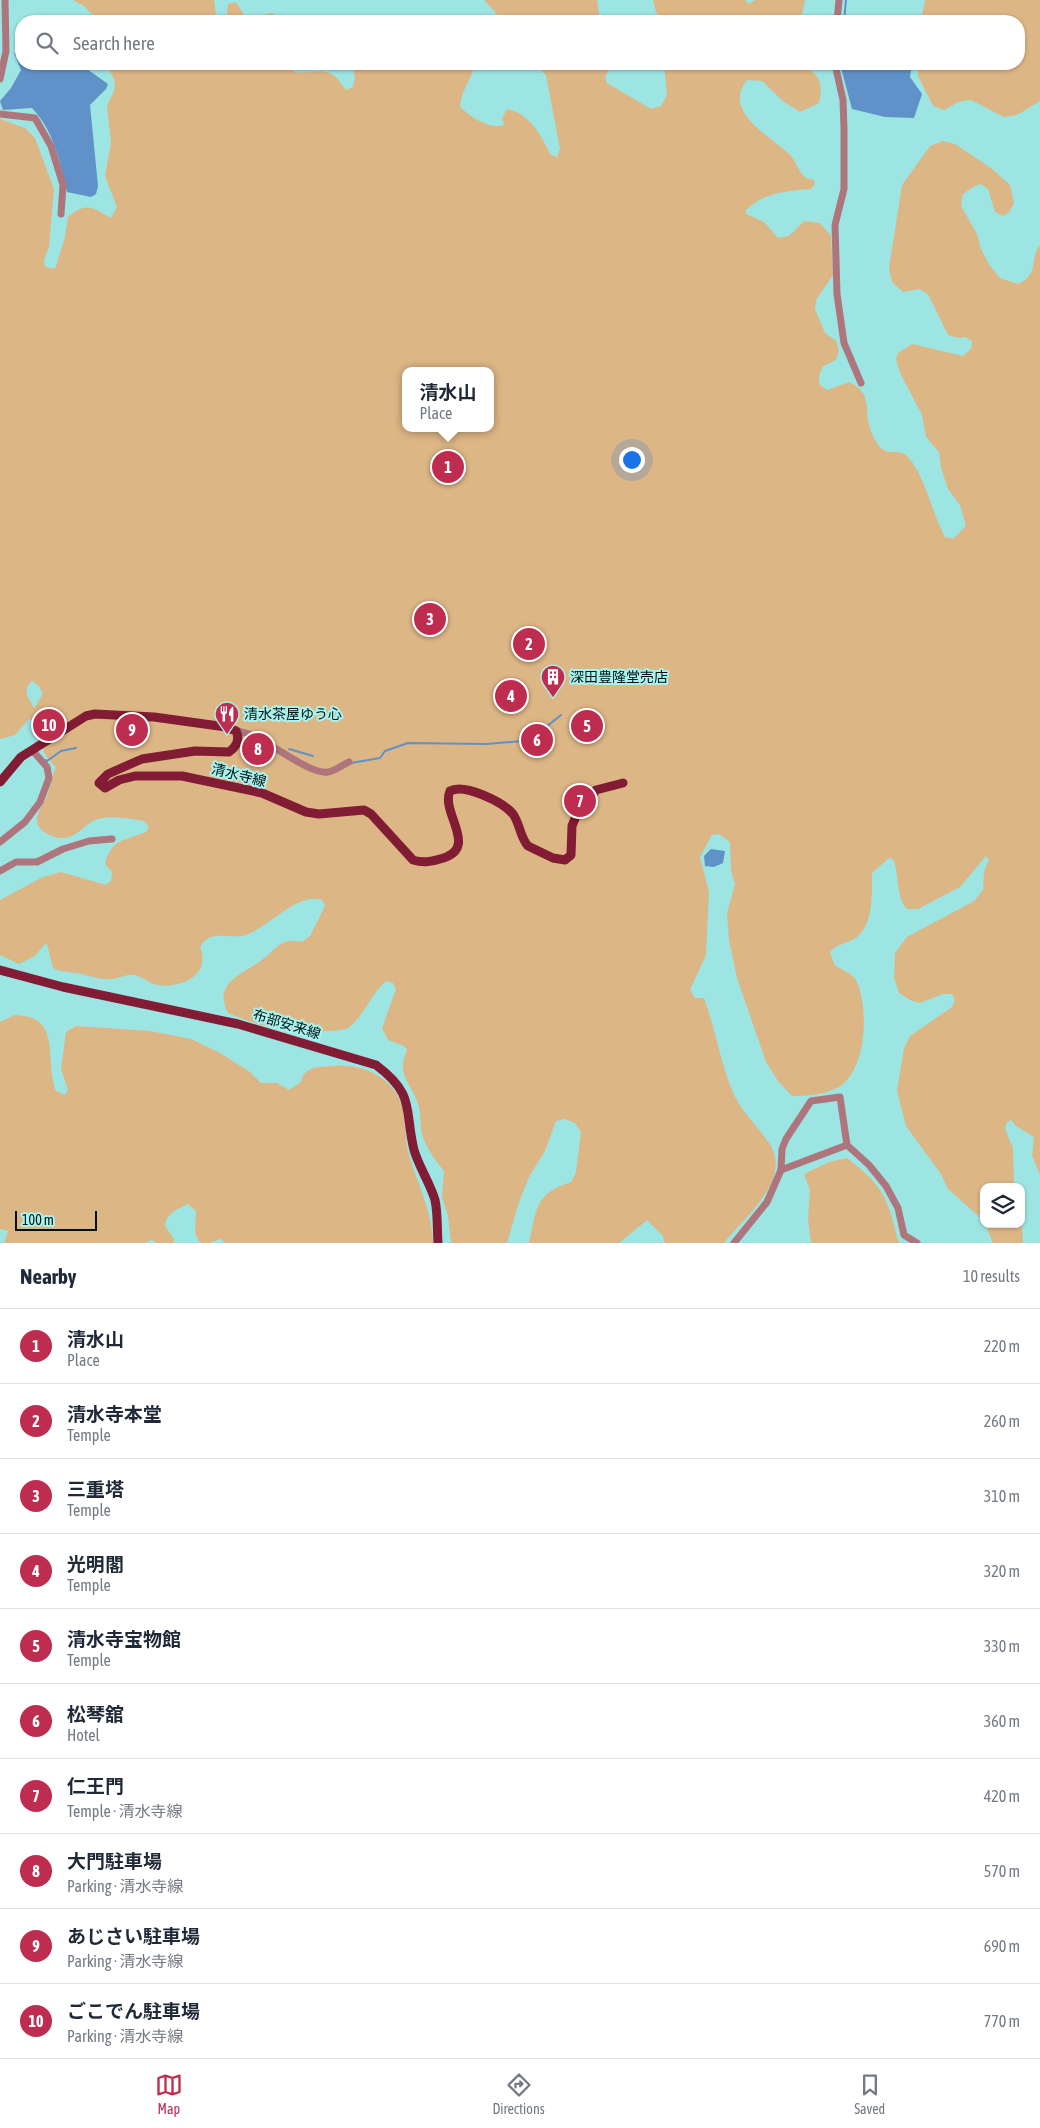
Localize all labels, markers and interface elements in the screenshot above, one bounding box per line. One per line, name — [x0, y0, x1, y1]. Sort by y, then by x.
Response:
search box — [15, 15, 1025, 70]
icon: search — [33, 29, 61, 57]
text: Search here — [73, 32, 155, 54]
popup — [402, 367, 494, 432]
text: 清水山 — [419, 381, 477, 403]
text: Place — [419, 404, 452, 422]
your location — [619, 447, 645, 473]
pin: 1 — [432, 448, 464, 486]
pin: 3 — [414, 600, 446, 638]
pin: 2 — [513, 625, 545, 663]
building icon: 深田豊隆堂売店 — [540, 664, 566, 698]
place label: 深田豊隆堂売店 — [570, 669, 668, 685]
pin: 4 — [495, 677, 527, 715]
restaurant icon: 清水茶屋ゆう心 — [214, 701, 240, 735]
pin: 10 — [33, 706, 65, 744]
place label: 清水茶屋ゆう心 — [244, 706, 342, 722]
pin: 5 — [571, 707, 603, 745]
pin: 9 — [116, 711, 148, 749]
pin: 6 — [521, 721, 553, 759]
pin: 8 — [242, 730, 274, 768]
street label: 清水寺線 — [210, 760, 268, 790]
pin: 7 — [564, 782, 596, 820]
street label: 布部安来線 — [251, 1006, 323, 1042]
map controls — [980, 1183, 1025, 1228]
button: layers — [980, 1183, 1025, 1228]
scale bar — [15, 1208, 98, 1231]
text: 100 m — [22, 1212, 54, 1228]
text: Nearby — [20, 1264, 76, 1288]
text: 10 results — [963, 1267, 1020, 1285]
text: 清水山 — [67, 1328, 124, 1350]
text: 1 — [32, 1337, 40, 1355]
text: 220 m — [984, 1337, 1020, 1355]
text: Place — [67, 1351, 100, 1369]
text: 清水寺本堂 — [67, 1403, 162, 1425]
text: 2 — [32, 1412, 40, 1430]
text: 260 m — [984, 1412, 1020, 1430]
text: Temple — [67, 1426, 111, 1444]
text: 三重塔 — [67, 1478, 124, 1500]
text: 3 — [32, 1487, 40, 1505]
text: 310 m — [984, 1487, 1020, 1505]
text: Temple — [67, 1501, 111, 1519]
text: 光明閣 — [67, 1553, 124, 1575]
text: 4 — [32, 1562, 40, 1580]
text: 320 m — [984, 1562, 1020, 1580]
text: Temple — [67, 1576, 111, 1594]
text: 清水寺宝物館 — [67, 1628, 181, 1650]
text: 5 — [32, 1637, 40, 1655]
text: 330 m — [984, 1637, 1020, 1655]
text: Temple — [67, 1651, 111, 1669]
text: 松琴舘 — [67, 1703, 124, 1725]
text: 6 — [32, 1712, 40, 1730]
text: 360 m — [984, 1712, 1020, 1730]
text: Hotel — [67, 1726, 100, 1744]
text: 仁王門 — [67, 1775, 124, 1797]
text: 7 — [32, 1787, 40, 1805]
text: 420 m — [984, 1787, 1020, 1805]
text: Temple · 清水寺線 — [67, 1802, 183, 1820]
text: 大門駐車場 — [67, 1850, 162, 1872]
text: 8 — [32, 1862, 40, 1880]
text: 570 m — [984, 1862, 1020, 1880]
text: Parking · 清水寺線 — [67, 1877, 183, 1895]
text: あじさい駐車場 — [67, 1925, 200, 1947]
text: 9 — [32, 1937, 40, 1955]
text: 690 m — [984, 1937, 1020, 1955]
text: Parking · 清水寺線 — [67, 1952, 183, 1970]
text: ごこでん駐車場 — [67, 2000, 200, 2022]
text: 10 — [28, 2012, 44, 2030]
text: 770 m — [984, 2012, 1020, 2030]
text: Parking · 清水寺線 — [67, 2027, 183, 2045]
tab: Map — [155, 2071, 183, 2117]
tab: Directions — [492, 2071, 545, 2117]
tab: Saved — [854, 2071, 885, 2117]

